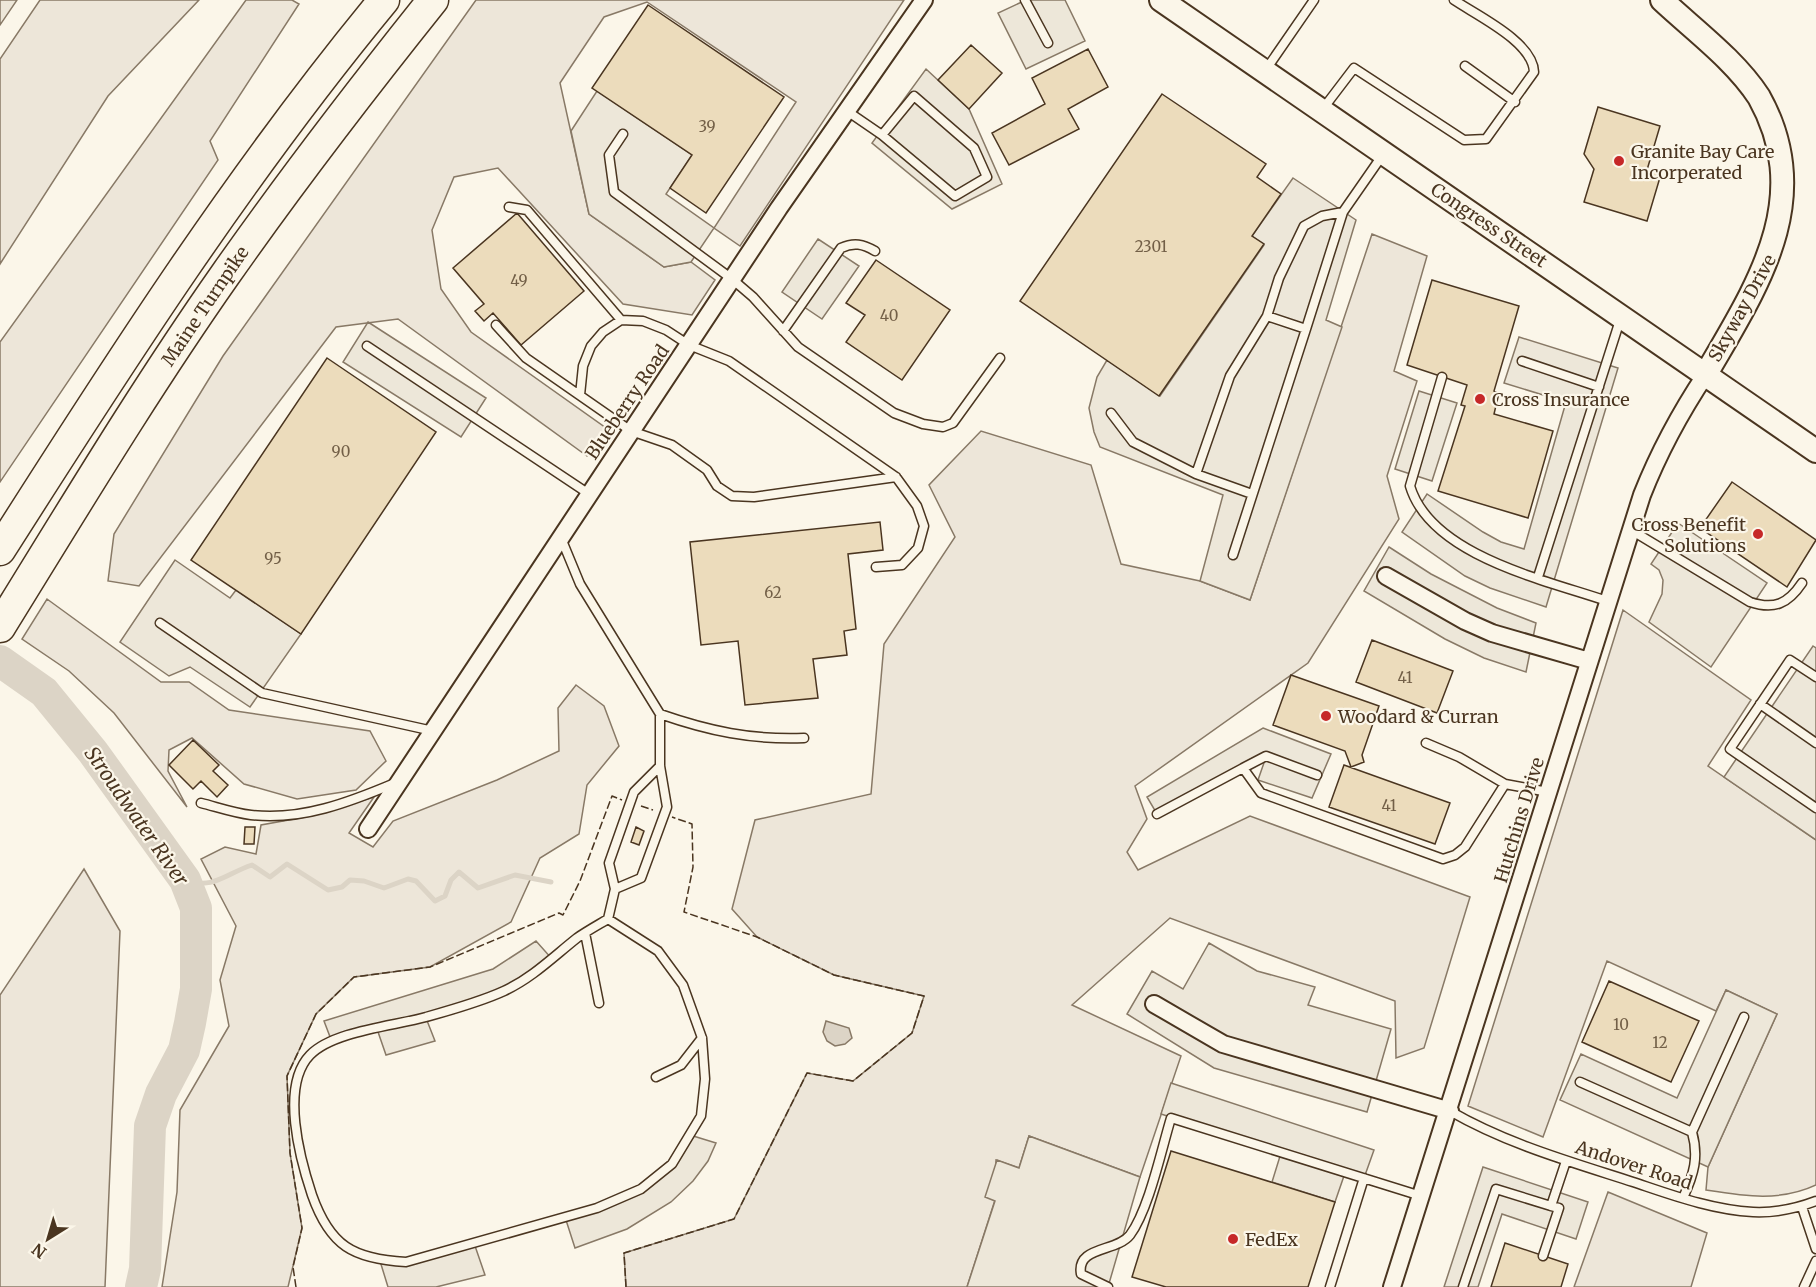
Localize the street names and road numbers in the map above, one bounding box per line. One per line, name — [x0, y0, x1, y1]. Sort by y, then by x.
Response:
street label: Congress Street — [1426, 178, 1552, 272]
street label: Maine Turnpike — [156, 242, 254, 370]
street label: Skyway Drive — [1703, 250, 1781, 366]
street label: Blueberry Road — [580, 340, 674, 464]
street label: Hutchins Drive — [1489, 754, 1549, 886]
street label: Andover Road — [1572, 1135, 1696, 1195]

